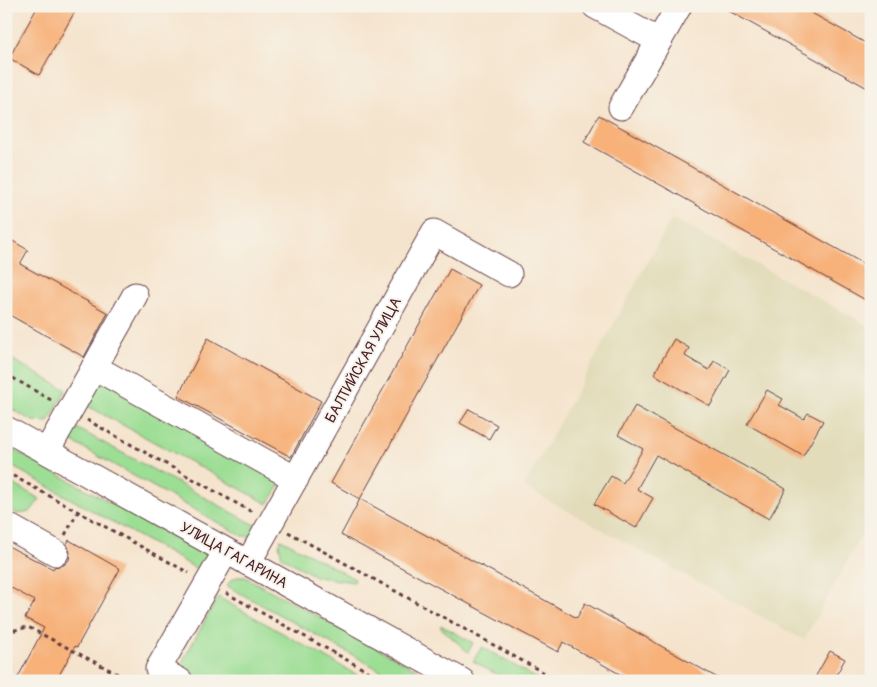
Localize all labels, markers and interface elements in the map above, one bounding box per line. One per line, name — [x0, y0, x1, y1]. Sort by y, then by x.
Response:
street label: БАЛТИЙСКАЯ УЛИЦА — [321, 294, 406, 427]
street label: УЛИЦА ГАГАРИНА — [177, 518, 291, 593]

